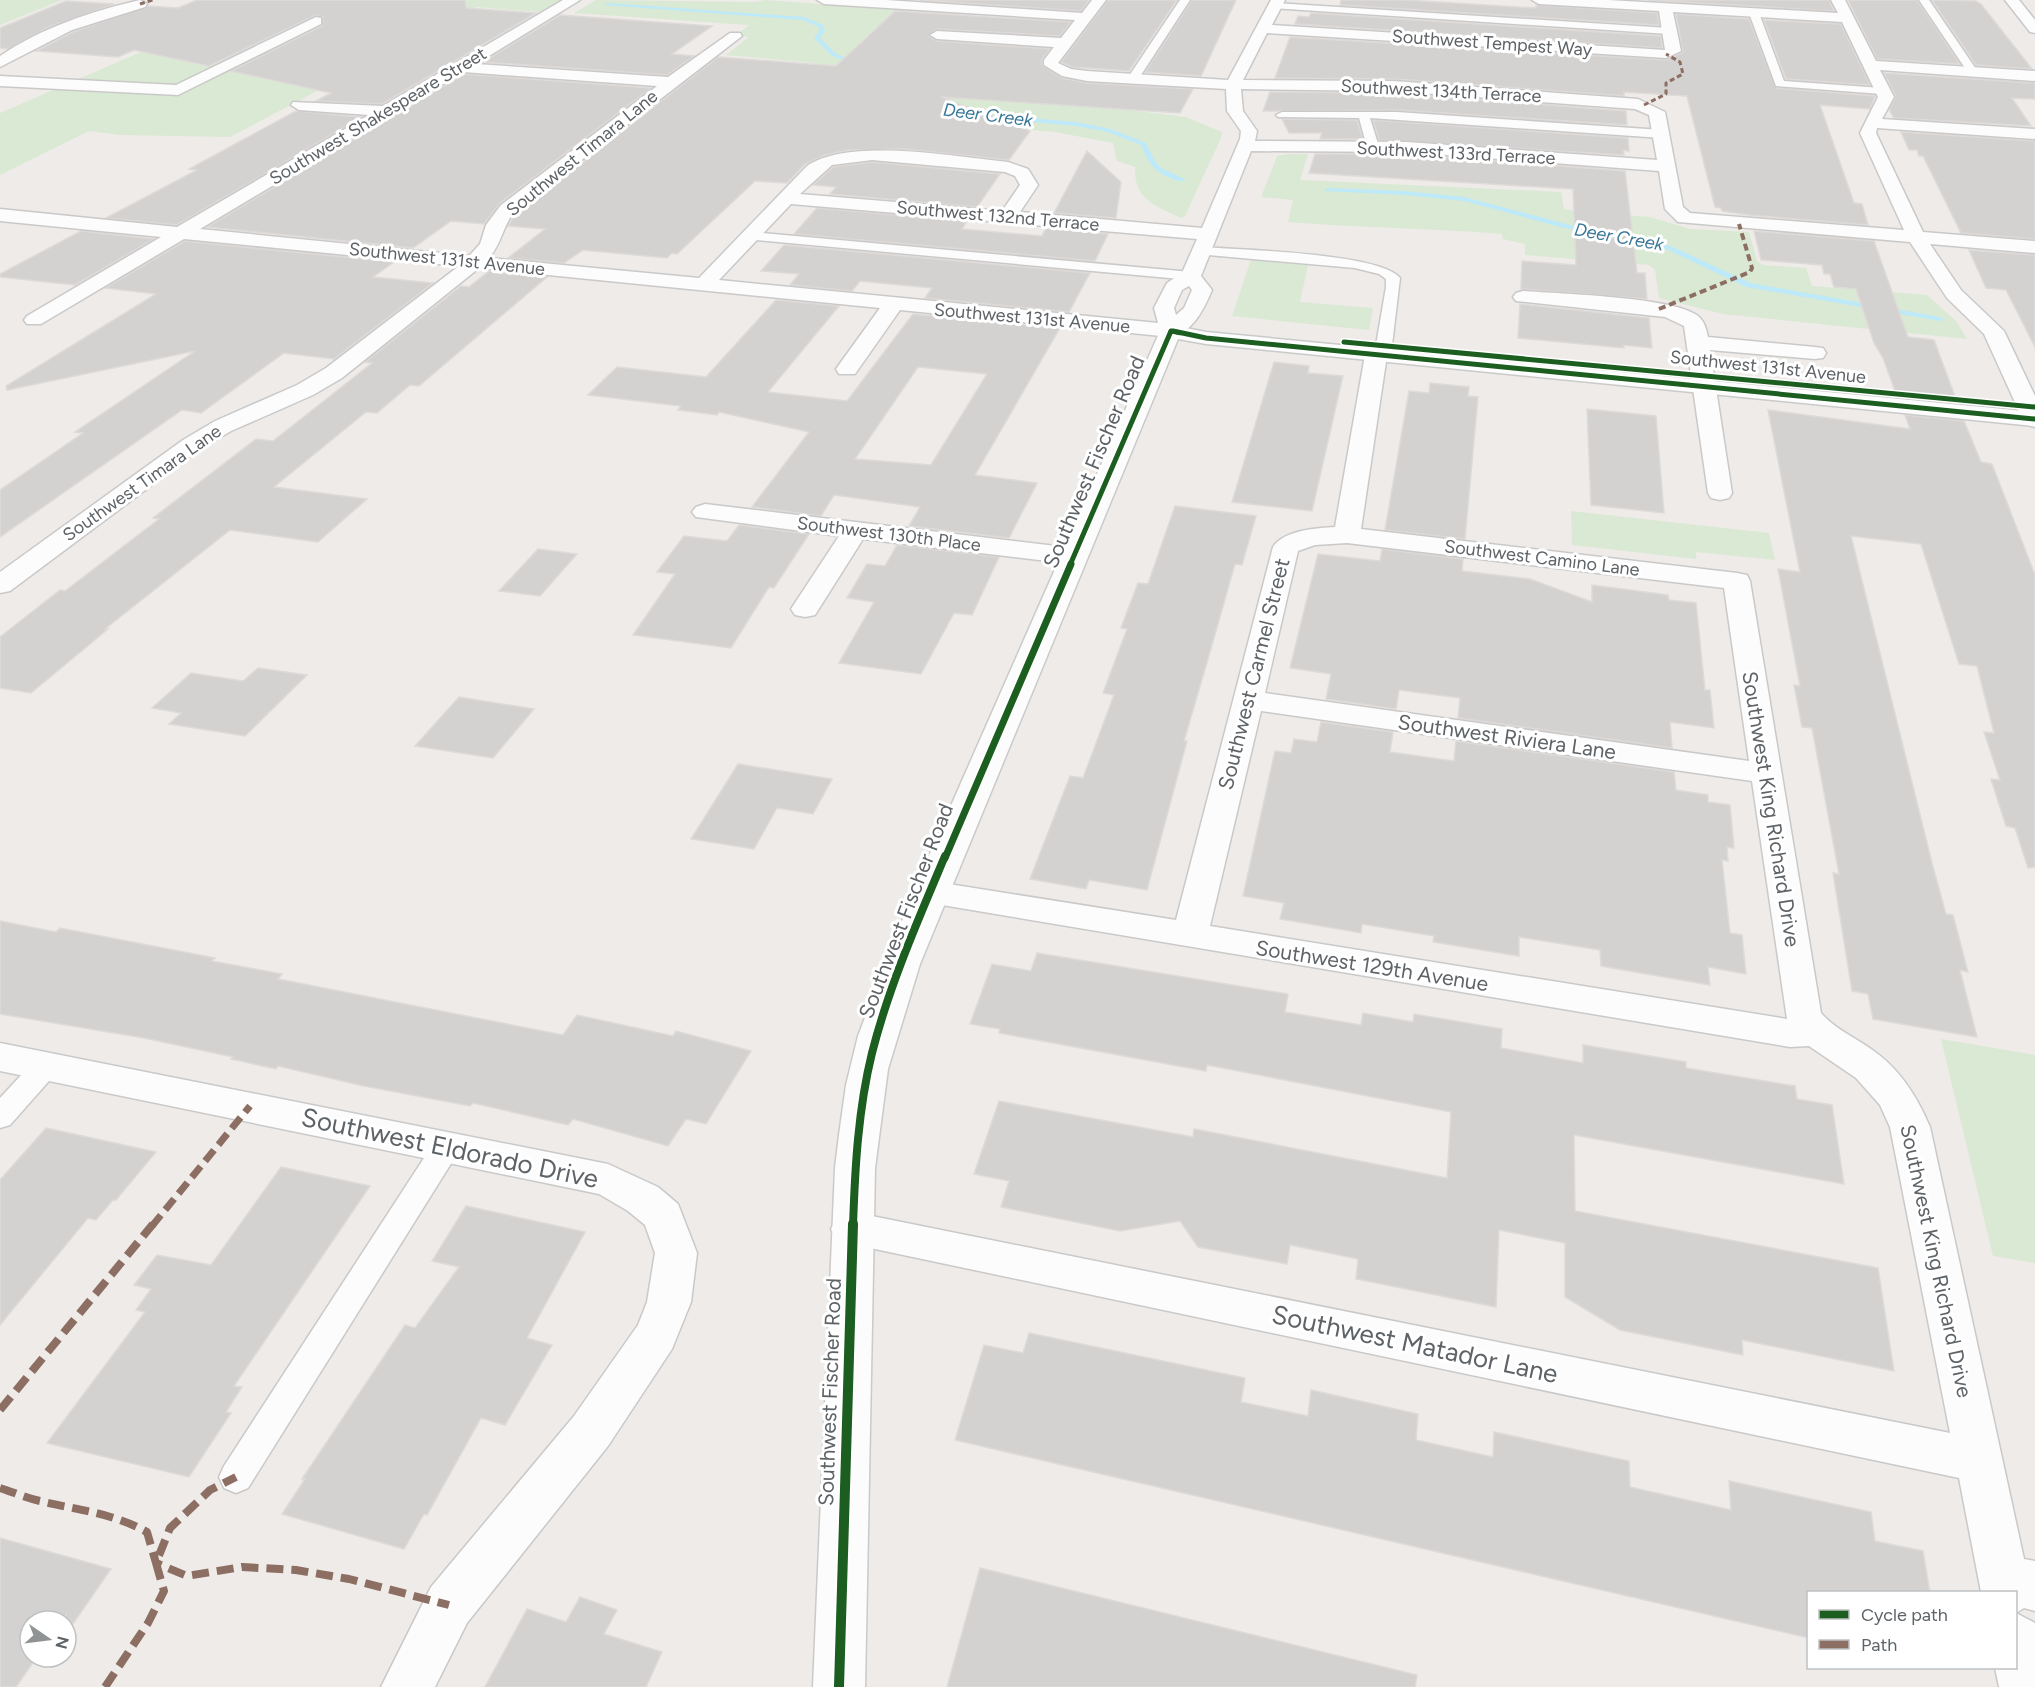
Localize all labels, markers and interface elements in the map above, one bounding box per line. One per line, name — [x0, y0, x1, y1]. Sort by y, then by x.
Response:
street label: Southwest Tempest Way — [1391, 25, 1593, 61]
street label: Southwest Shakespeare Street — [266, 42, 491, 190]
street label: Southwest 134th Terrace — [1340, 75, 1542, 107]
street label: Southwest Timara Lane — [502, 85, 662, 221]
water label: Deer Creek — [942, 99, 1035, 132]
street label: Southwest 133rd Terrace — [1356, 137, 1556, 169]
street label: Southwest 132nd Terrace — [896, 196, 1100, 236]
water label: Deer Creek — [1573, 218, 1667, 256]
street label: Southwest 131st Avenue — [348, 238, 546, 280]
street label: Southwest 131st Avenue — [933, 298, 1131, 338]
street label: Southwest 131st Avenue — [1669, 346, 1867, 388]
street label: Southwest Fischer Road — [1037, 352, 1150, 572]
street label: Southwest Timara Lane — [59, 420, 226, 546]
street label: Southwest 130th Place — [796, 512, 982, 556]
street label: Southwest Camino Lane — [1443, 535, 1641, 581]
street label: Southwest Carmel Street — [1213, 555, 1294, 792]
street label: Southwest King Richard Drive — [1737, 669, 1806, 949]
street label: Southwest Riviera Lane — [1396, 709, 1618, 764]
street label: Southwest Fischer Road — [853, 800, 958, 1022]
street label: Southwest 129th Avenue — [1254, 935, 1490, 996]
street label: Southwest Eldorado Drive — [299, 1101, 601, 1195]
street label: Southwest King Richard Drive — [1895, 1122, 1978, 1400]
street label: Southwest Fischer Road — [813, 1278, 846, 1506]
street label: Southwest Matador Lane — [1269, 1298, 1561, 1390]
legend — [1807, 1591, 2017, 1669]
text: Cycle path — [1861, 1604, 1948, 1626]
north arrow — [18, 1609, 78, 1669]
text: N — [51, 1634, 73, 1651]
text: Path — [1861, 1634, 1897, 1656]

